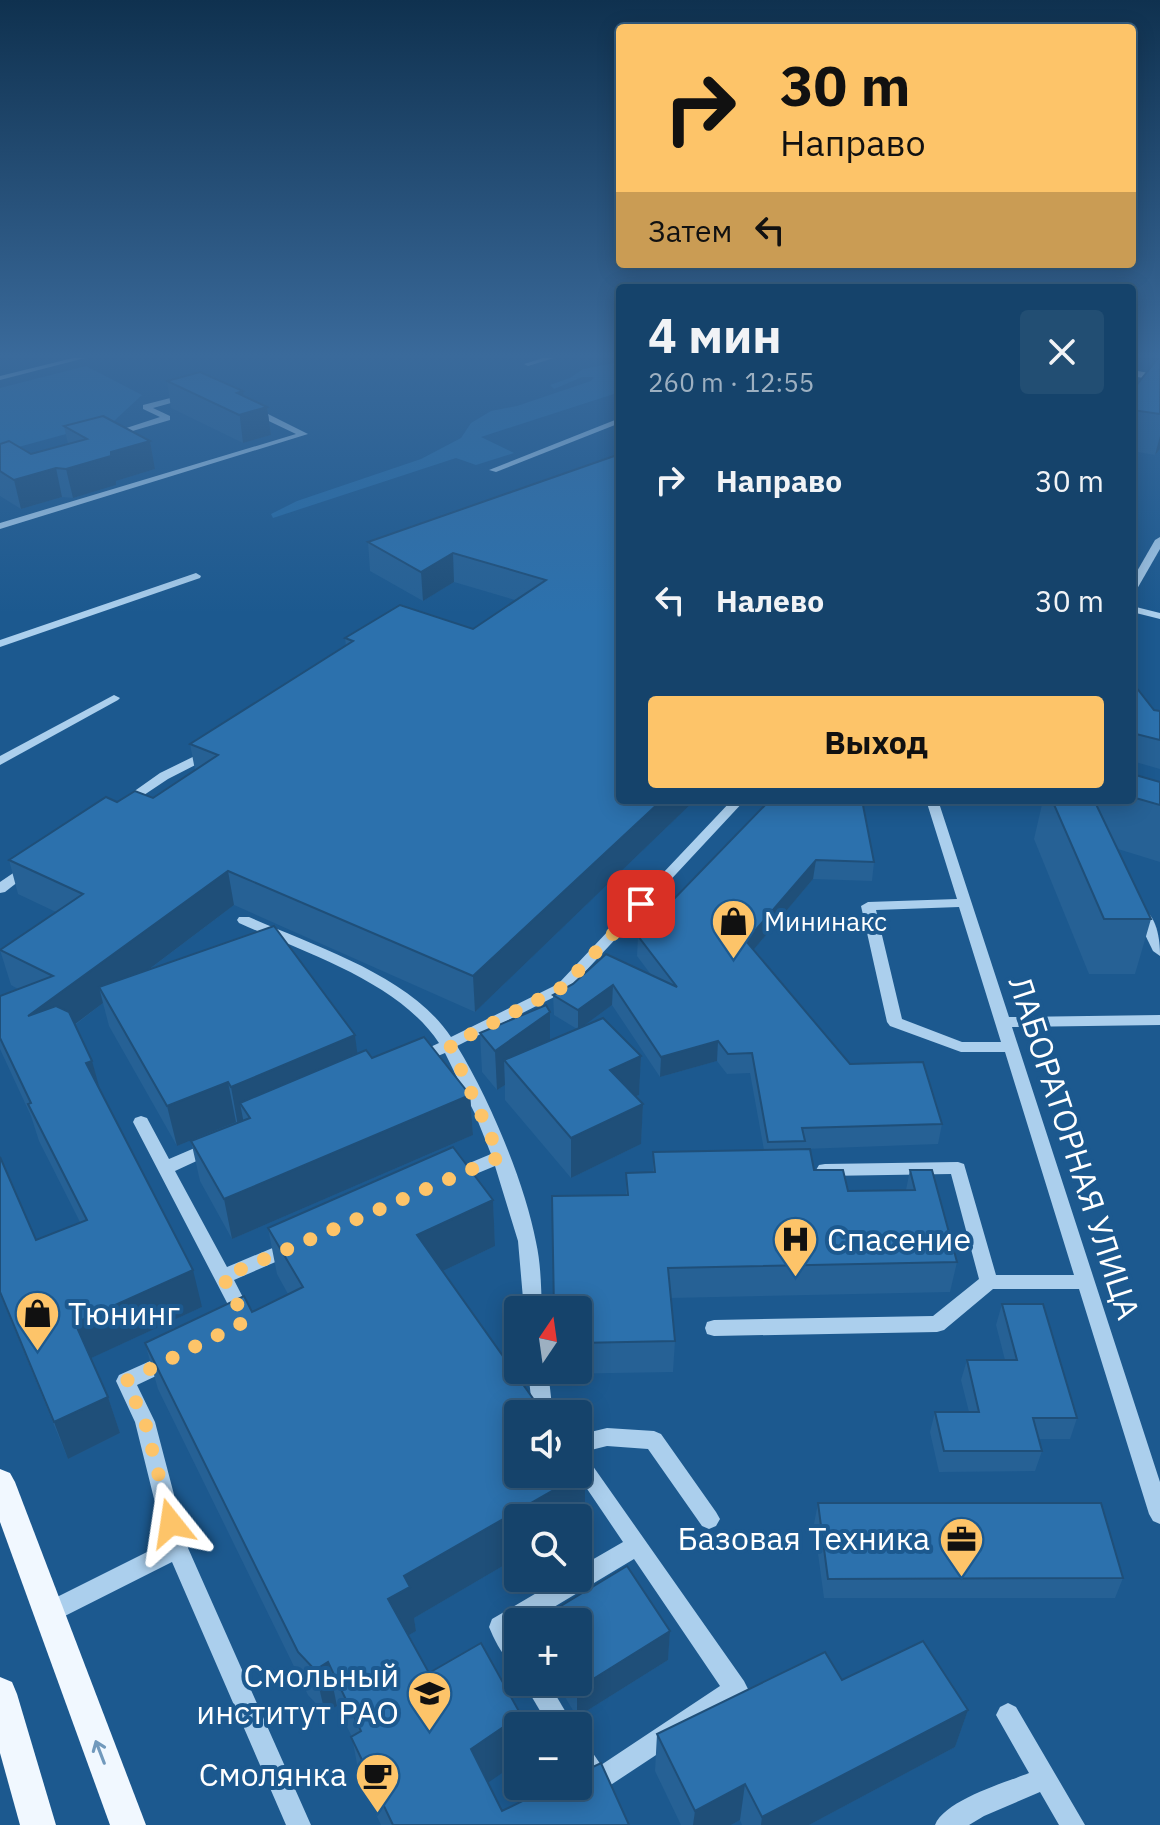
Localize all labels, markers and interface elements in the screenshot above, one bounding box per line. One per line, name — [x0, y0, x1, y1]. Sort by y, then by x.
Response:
text: 30 m — [780, 49, 910, 121]
icon: right — [648, 56, 752, 160]
text: Направо — [780, 119, 926, 166]
icon: left — [748, 208, 792, 252]
text: Затем — [648, 211, 732, 250]
text: 4 мин — [648, 304, 782, 366]
button: close — [1020, 310, 1104, 394]
text: 260 m · 12:55 — [648, 365, 814, 399]
icon: right — [648, 458, 692, 502]
text: Направо — [716, 461, 842, 500]
text: 30 m — [1035, 461, 1104, 500]
icon: left — [648, 578, 692, 622]
text: Налево — [716, 581, 824, 620]
text: 30 m — [1035, 581, 1104, 620]
button: Выход — [648, 696, 1104, 788]
pin — [607, 870, 675, 938]
icon: arrive — [619, 882, 663, 926]
shop icon: Мининакс — [709, 898, 757, 961]
place label: Мининакс — [764, 904, 887, 938]
street label: ЛАБОРАТОРНАЯ УЛИЦА — [1000, 971, 1150, 1325]
hospital icon: Спасение — [772, 1216, 820, 1279]
place label: Спасение — [827, 1218, 971, 1260]
shop icon: Тюнинг — [13, 1290, 61, 1353]
place label: Тюнинг — [68, 1292, 180, 1334]
north arrow — [504, 1296, 592, 1384]
map controls — [504, 1296, 592, 1800]
button: sound — [504, 1400, 592, 1488]
position arrow — [129, 1481, 213, 1565]
button: search — [504, 1504, 592, 1592]
office icon: Базовая Техника — [937, 1515, 985, 1578]
place label: Базовая Техника — [678, 1517, 930, 1559]
button: + — [504, 1608, 592, 1696]
place label: Смольный институт РАО — [196, 1654, 399, 1733]
school or university icon: Смольный институт РАО — [406, 1670, 454, 1733]
button: − — [504, 1712, 592, 1800]
one-way arrow — [92, 1740, 106, 1765]
cafe icon: Смолянка — [354, 1751, 402, 1814]
place label: Смолянка — [199, 1753, 347, 1795]

